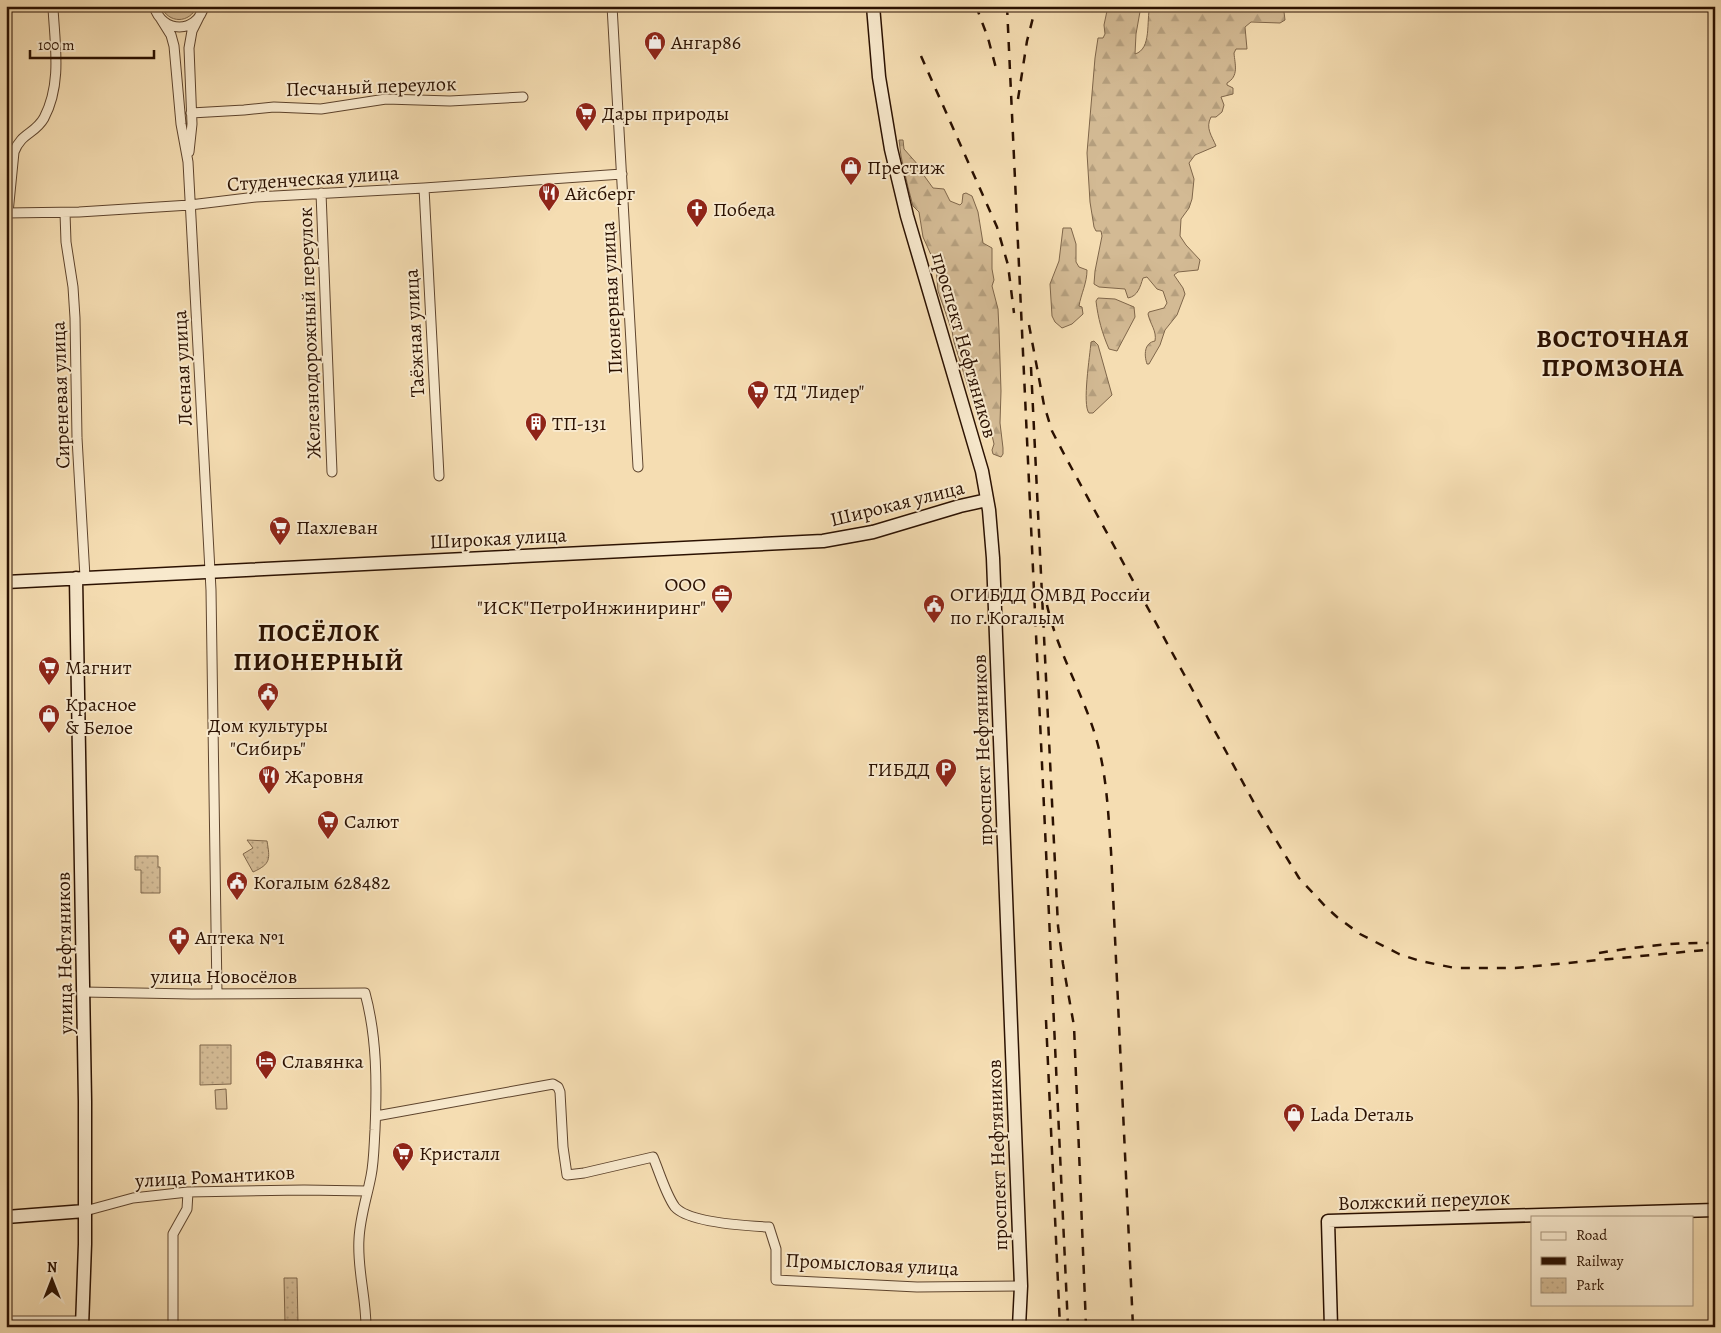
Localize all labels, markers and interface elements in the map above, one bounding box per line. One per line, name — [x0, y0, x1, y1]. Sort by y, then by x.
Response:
scale bar — [30, 28, 154, 60]
place label: Ангар86 — [670, 29, 741, 56]
shop icon: Ангар86 — [643, 30, 667, 61]
text: 100 m — [38, 35, 75, 55]
street label: Песчаный переулок — [285, 70, 457, 103]
place label: Дары природы — [602, 100, 729, 127]
supermarket icon: Дары природы — [574, 101, 598, 132]
place label: Престиж — [867, 154, 945, 181]
shop icon: Престиж — [839, 155, 863, 186]
street label: Студенческая улица — [226, 159, 401, 198]
place label: Айсберг — [564, 180, 636, 207]
restaurant icon: Айсберг — [537, 181, 561, 212]
place label: Победа — [713, 196, 776, 223]
church icon: Победа — [685, 197, 709, 228]
street label: Железнодорожный переулок — [292, 207, 327, 459]
street label: Пионерная улица — [594, 220, 629, 375]
street label: проспект Нефтяников — [925, 249, 1004, 441]
street label: Таёжная улица — [398, 267, 431, 398]
street label: Лесная улица — [166, 309, 199, 427]
street label: Сиреневая улица — [44, 320, 77, 469]
district label: ВОСТОЧНАЯ ПРОМЗОНА — [1536, 322, 1690, 385]
place label: ТД "Лидер" — [774, 378, 865, 405]
supermarket icon: ТД "Лидер" — [746, 379, 770, 410]
place label: ТП-131 — [552, 410, 606, 437]
building icon: ТП-131 — [524, 411, 548, 442]
street label: Широкая улица — [827, 474, 968, 533]
place label: Пахлеван — [296, 514, 378, 541]
supermarket icon: Пахлеван — [268, 515, 292, 546]
street label: Широкая улица — [429, 521, 568, 556]
place label: ООО "ИСК"ПетроИнжиниринг" — [477, 571, 706, 621]
place label: ОГИБДД ОМВД России по г.Когалым — [950, 581, 1150, 631]
office icon: ООО "ИСК"ПетроИнжиниринг" — [710, 583, 734, 614]
public building icon: ОГИБДД ОМВД России по г.Когалым — [922, 593, 946, 624]
district label: ПОСЁЛОК ПИОНЕРНЫЙ — [234, 616, 404, 679]
place label: Магнит — [65, 654, 132, 681]
street label: проспект Нефтяников — [966, 654, 999, 846]
supermarket icon: Магнит — [37, 655, 61, 686]
public building icon: Дом культуры "Сибирь" — [256, 681, 280, 712]
place label: Красное & Белое — [65, 691, 137, 741]
shop icon: Красное & Белое — [37, 703, 61, 734]
place label: Дом культуры "Сибирь" — [208, 712, 328, 762]
place label: ГИБДД — [868, 756, 930, 783]
parking icon: ГИБДД — [934, 757, 958, 788]
place label: Жаровня — [285, 763, 364, 790]
restaurant icon: Жаровня — [257, 764, 281, 795]
place label: Салют — [344, 808, 399, 835]
supermarket icon: Салют — [316, 809, 340, 840]
place label: Когалым 628482 — [253, 869, 391, 896]
public building icon: Когалым 628482 — [225, 870, 249, 901]
street label: улица Нефтяников — [50, 872, 79, 1035]
place label: Аптека №1 — [194, 924, 285, 951]
pharmacy icon: Аптека №1 — [167, 925, 191, 956]
street label: улица Новосёлов — [150, 963, 297, 990]
place label: Славянка — [282, 1048, 364, 1075]
hotel icon: Славянка — [254, 1049, 278, 1080]
street label: проспект Нефтяников — [981, 1059, 1014, 1251]
place label: Lada Dеталь — [1310, 1101, 1414, 1128]
shop icon: Lada Dеталь — [1282, 1102, 1306, 1133]
place label: Кристалл — [419, 1140, 500, 1167]
supermarket icon: Кристалл — [391, 1141, 415, 1172]
street label: улица Романтиков — [134, 1159, 295, 1194]
street label: Волжский переулок — [1337, 1184, 1511, 1217]
legend — [1531, 1216, 1694, 1306]
text: Road — [1576, 1225, 1608, 1245]
street label: Промысловая улица — [785, 1246, 960, 1283]
text: Railway — [1576, 1251, 1624, 1271]
north arrow — [28, 1256, 78, 1306]
text: N — [47, 1258, 57, 1277]
text: Park — [1576, 1275, 1605, 1295]

